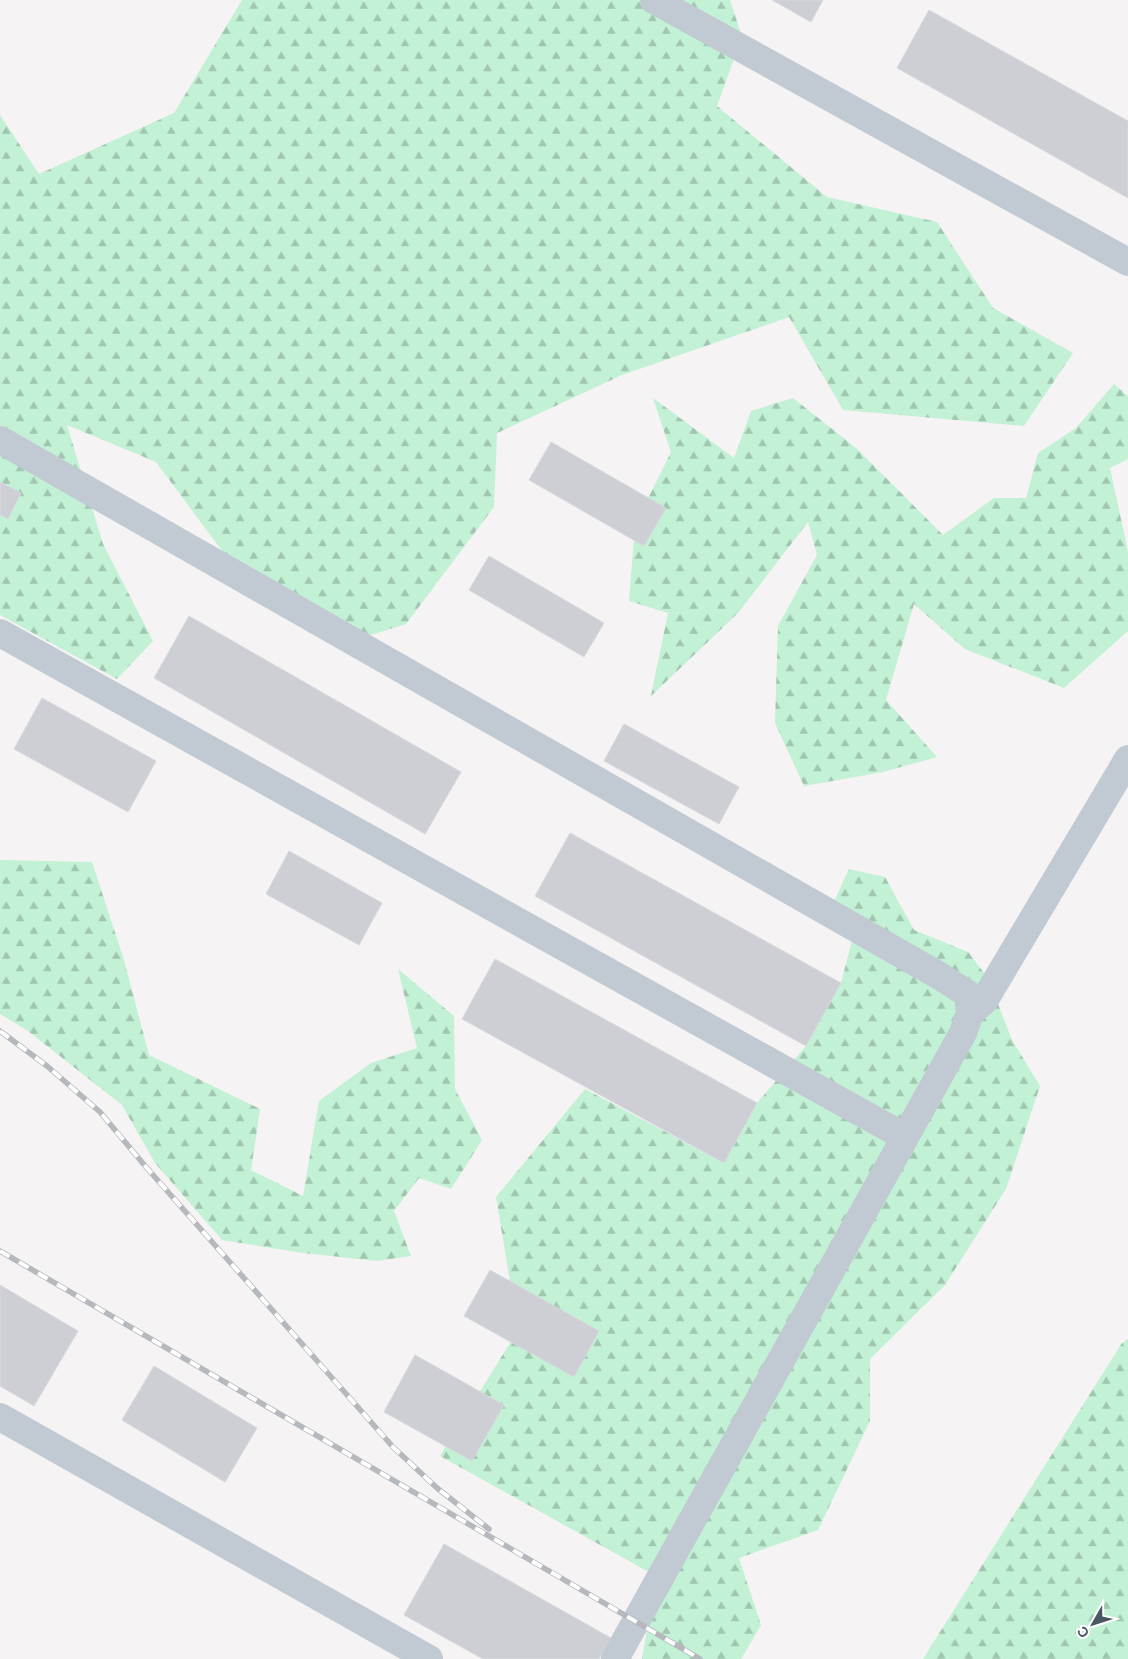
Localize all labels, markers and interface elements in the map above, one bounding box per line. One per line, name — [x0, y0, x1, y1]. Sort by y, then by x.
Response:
north arrow — [1068, 1599, 1118, 1649]
text: С — [1073, 1623, 1092, 1641]

